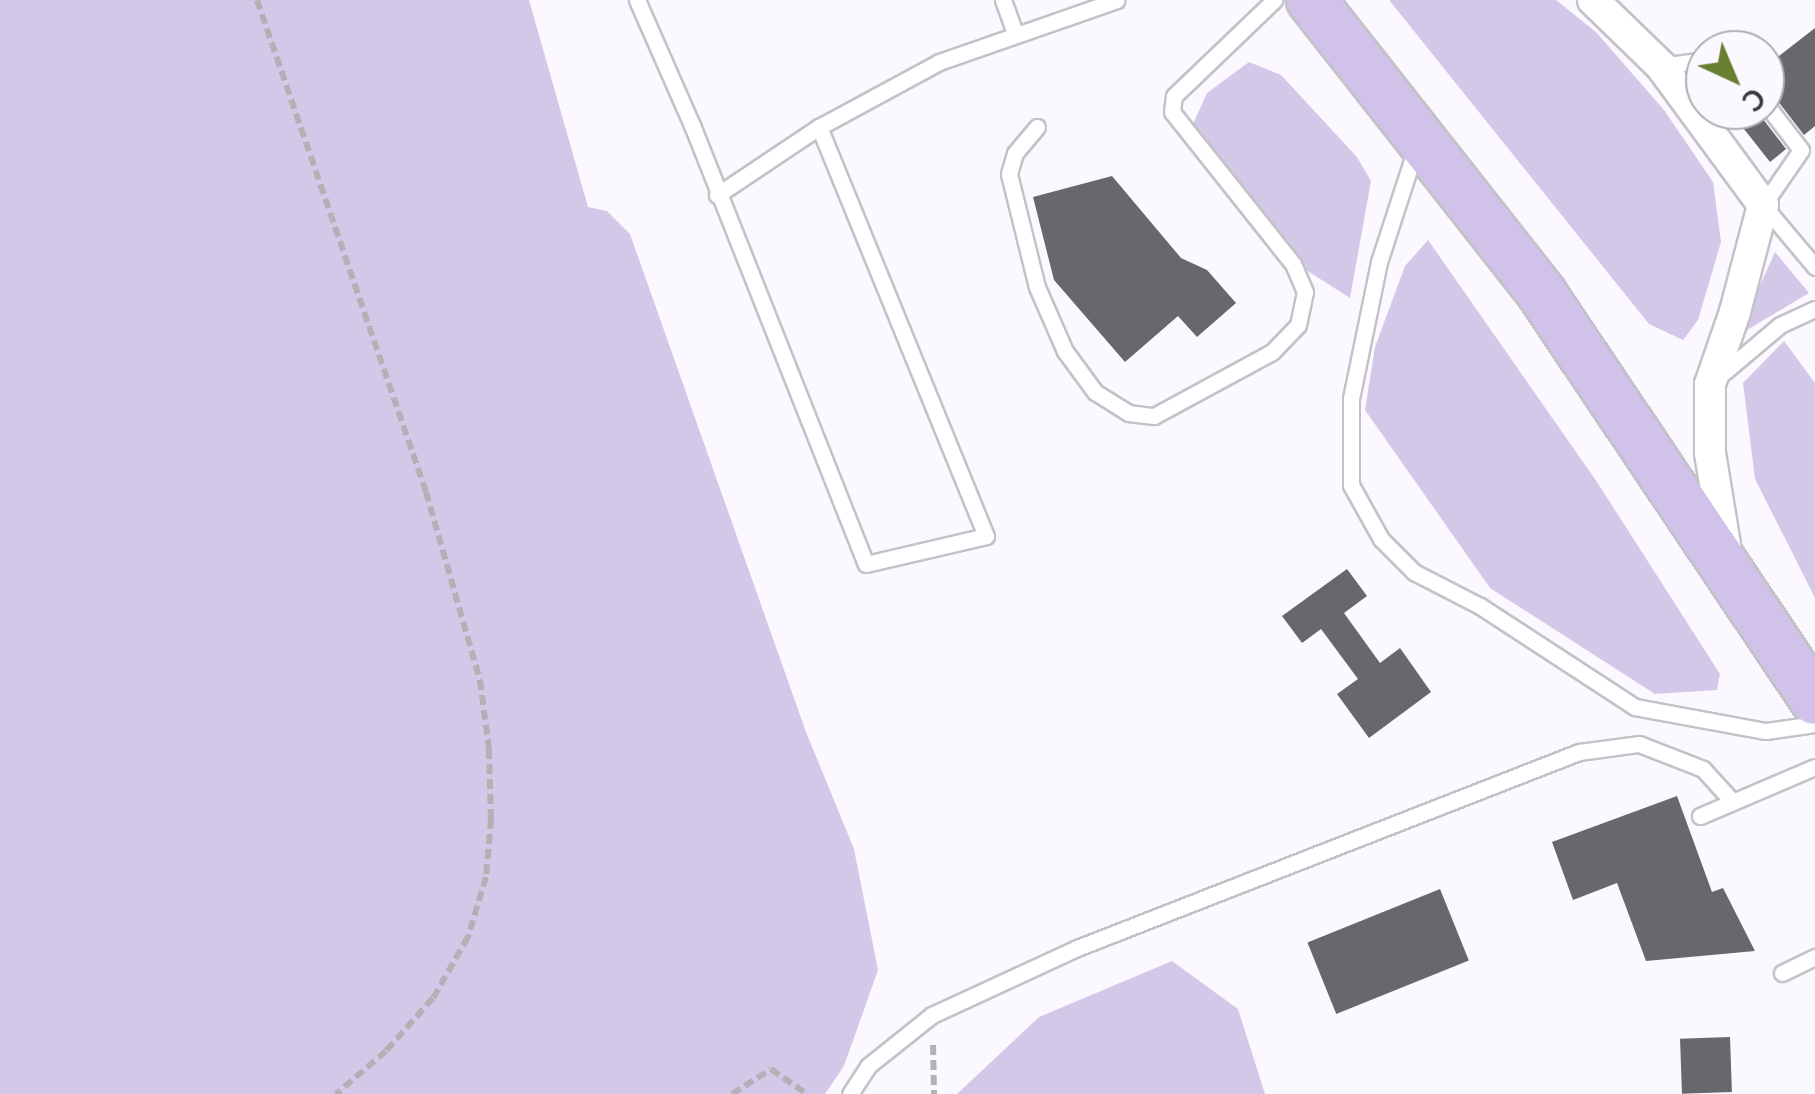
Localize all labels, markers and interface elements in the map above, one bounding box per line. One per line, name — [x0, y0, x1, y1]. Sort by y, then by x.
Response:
north arrow — [1685, 30, 1785, 130]
text: С — [1736, 81, 1773, 119]

